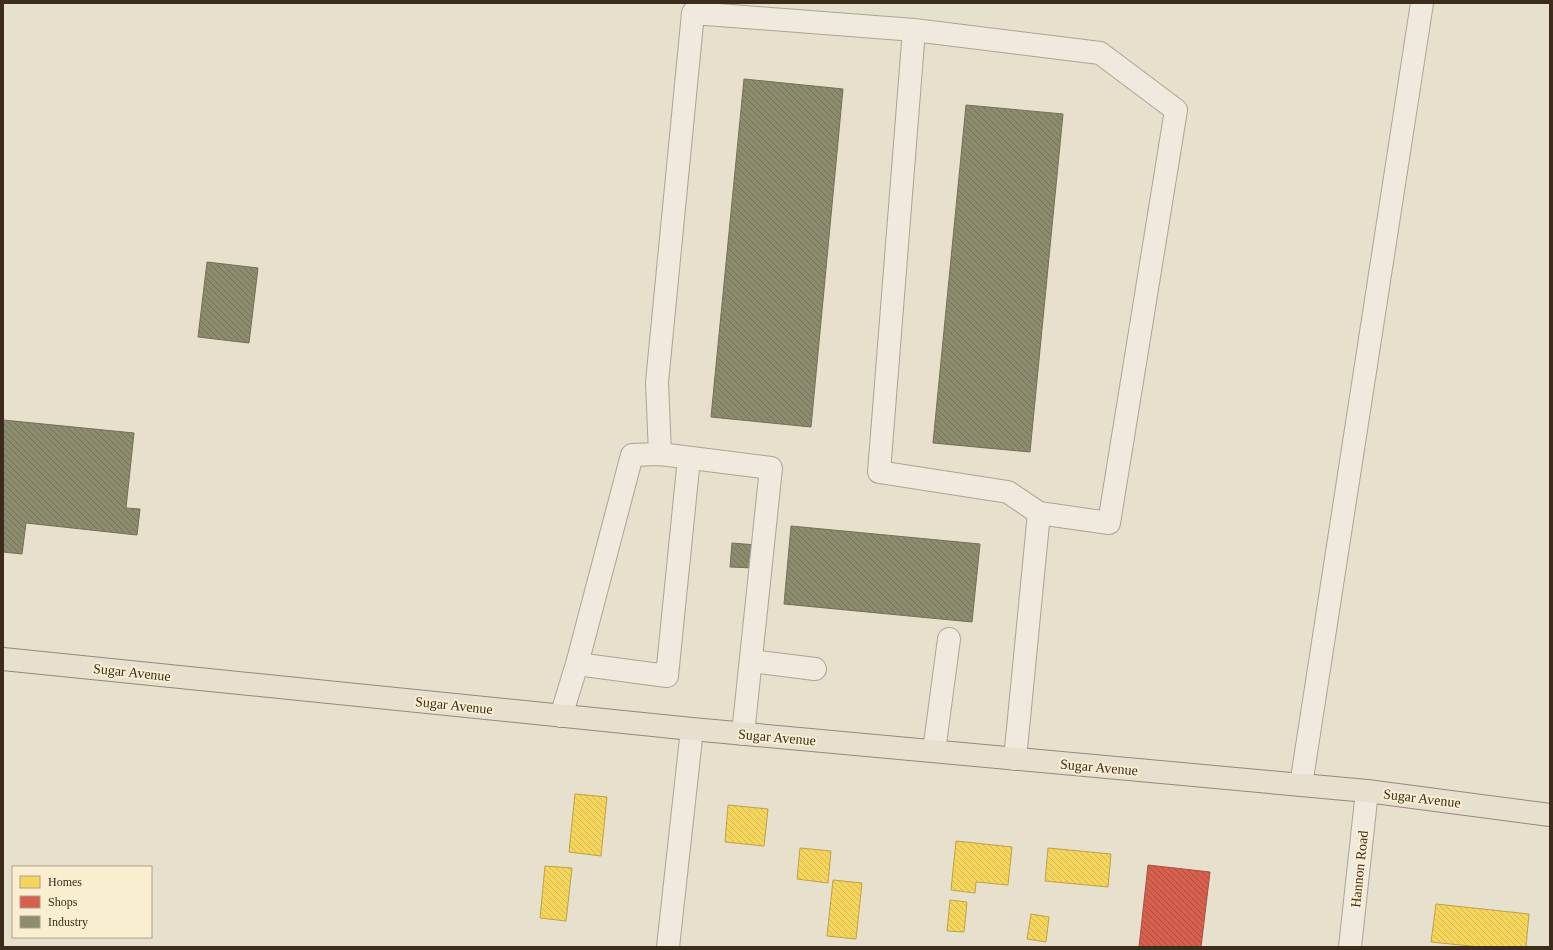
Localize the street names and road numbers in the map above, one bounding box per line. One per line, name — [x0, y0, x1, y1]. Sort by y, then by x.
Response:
street label: Sugar Avenue — [92, 661, 171, 684]
street label: Sugar Avenue — [414, 694, 493, 717]
street label: Sugar Avenue — [738, 727, 816, 748]
street label: Sugar Avenue — [1060, 757, 1138, 778]
street label: Sugar Avenue — [1382, 786, 1462, 811]
street label: Hannon Road — [1348, 830, 1371, 908]

